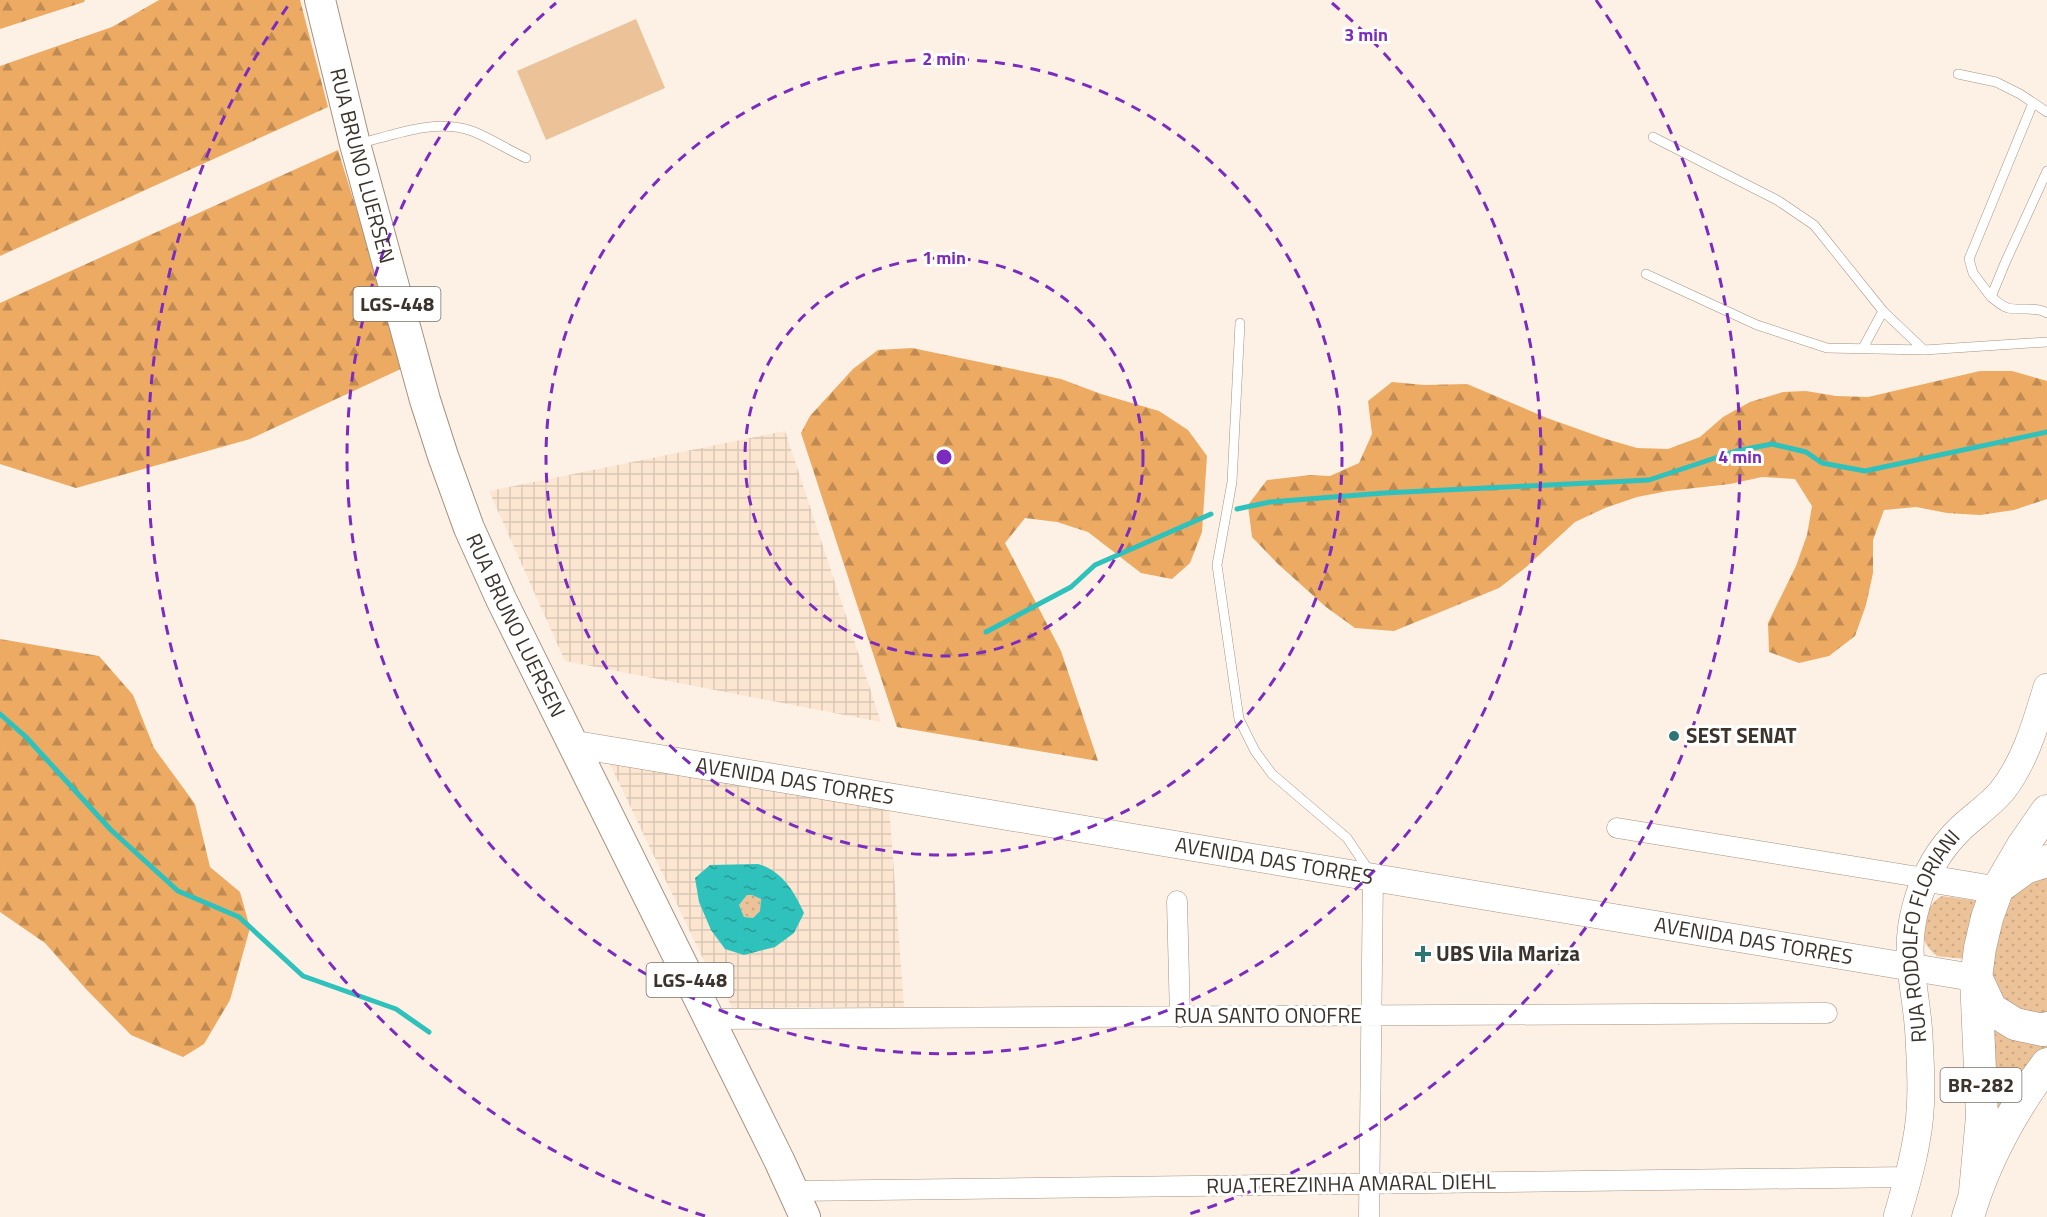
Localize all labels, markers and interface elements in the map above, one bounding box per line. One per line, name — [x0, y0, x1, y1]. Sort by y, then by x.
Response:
text: 3 min — [1344, 21, 1388, 48]
text: 2 min — [922, 45, 966, 72]
street label: RUA BRUNO LUERSEN — [322, 65, 404, 267]
text: 1 min — [922, 244, 966, 271]
road number: LGS-448 — [354, 287, 440, 321]
text: 4 min — [1718, 443, 1762, 470]
centre of rings — [934, 447, 954, 467]
street label: RUA BRUNO LUERSEN — [458, 528, 574, 723]
place label: SEST SENAT — [1686, 719, 1797, 751]
marker: SEST SENAT — [1667, 729, 1681, 743]
street label: AVENIDA DAS TORRES — [694, 748, 897, 812]
street label: RUA RODOLFO FLORIANI — [1893, 821, 1967, 1043]
street label: AVENIDA DAS TORRES — [1173, 828, 1376, 892]
street label: AVENIDA DAS TORRES — [1652, 908, 1855, 972]
place label: UBS Vila Mariza — [1436, 937, 1580, 969]
marker: UBS Vila Mariza — [1414, 945, 1432, 963]
road number: LGS-448 — [646, 963, 734, 997]
street label: RUA SANTO ONOFRE — [1174, 999, 1362, 1031]
road number: BR-282 — [1940, 1068, 2022, 1102]
street label: RUA TEREZINHA AMARAL DIEHL — [1206, 1164, 1496, 1202]

